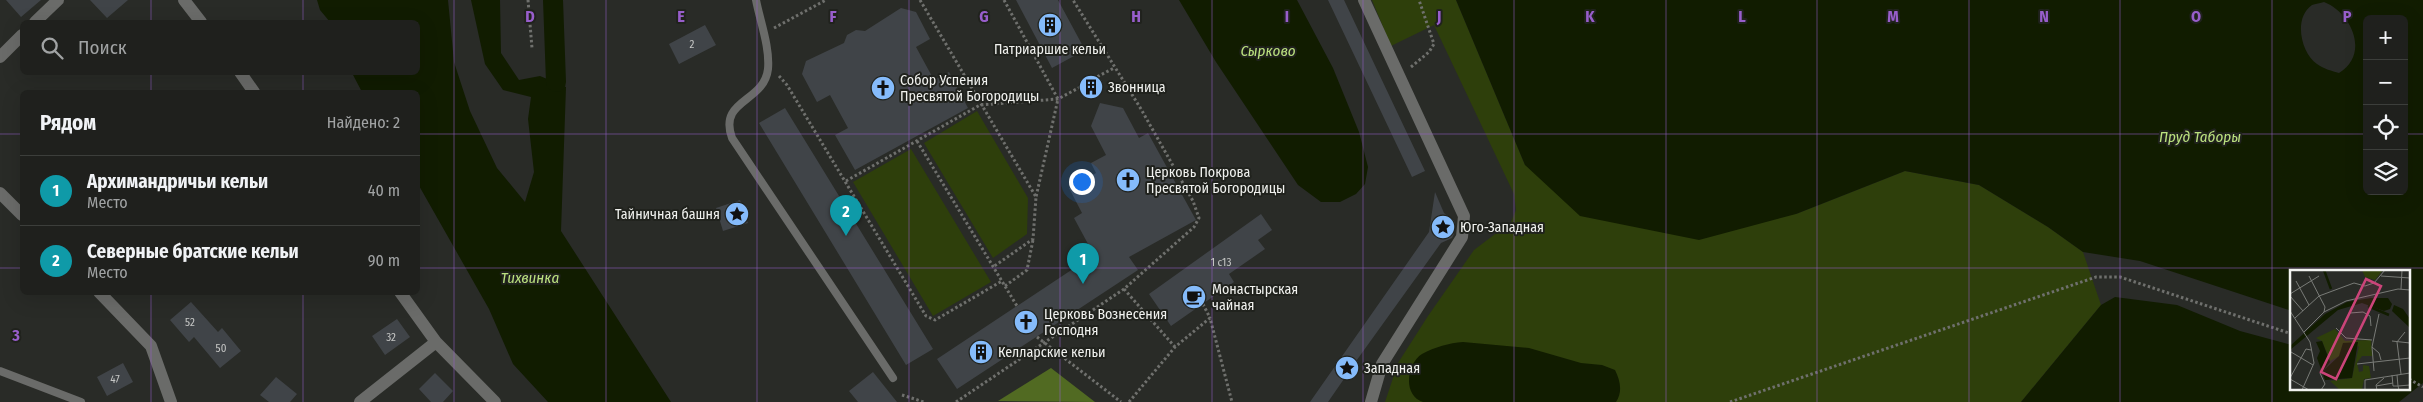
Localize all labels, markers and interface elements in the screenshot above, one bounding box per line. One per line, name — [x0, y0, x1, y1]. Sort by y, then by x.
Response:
text: D — [525, 7, 535, 26]
text: E — [677, 7, 685, 26]
text: F — [829, 7, 837, 26]
text: G — [979, 7, 989, 26]
text: H — [1131, 7, 1141, 26]
text: I — [1285, 7, 1289, 26]
text: J — [1436, 7, 1441, 26]
text: K — [1585, 7, 1595, 26]
text: L — [1738, 7, 1746, 26]
text: M — [1887, 7, 1899, 26]
text: N — [2039, 7, 2049, 26]
text: O — [2191, 7, 2201, 26]
text: P — [2343, 7, 2352, 26]
building icon: Патриаршие кельи — [1037, 12, 1063, 38]
map controls — [2363, 15, 2408, 195]
button: + — [2363, 15, 2408, 60]
search box — [20, 20, 420, 75]
icon: search — [38, 34, 66, 62]
text: Поиск — [78, 36, 127, 59]
house number: 2 — [690, 38, 695, 51]
place label: Патриаршие кельи — [994, 41, 1106, 58]
water label: Сырково — [1240, 42, 1296, 60]
button: − — [2363, 60, 2408, 105]
place label: Собор Успения Пресвятой Богородицы — [900, 72, 1039, 105]
building icon: Звонница — [1078, 74, 1104, 100]
church icon: Собор Успения Пресвятой Богородицы — [870, 75, 896, 101]
place label: Звонница — [1108, 79, 1166, 96]
button: locate — [2363, 105, 2408, 150]
text: Рядом — [40, 110, 96, 136]
text: Найдено: 2 — [327, 113, 400, 132]
water label: Пруд Таборы — [2159, 128, 2241, 146]
button: layers — [2363, 150, 2408, 195]
place label: Церковь Покрова Пресвятой Богородицы — [1146, 164, 1285, 197]
church icon: Церковь Покрова Пресвятой Богородицы — [1115, 167, 1141, 193]
your location — [1069, 169, 1095, 195]
text: Архимандричьи кельи — [87, 170, 268, 193]
text: 1 — [53, 181, 59, 200]
text: 40 m — [368, 181, 400, 200]
text: Место — [87, 193, 128, 212]
pin: 2 — [830, 195, 862, 236]
place icon: Тайничная башня — [724, 201, 750, 227]
place label: Тайничная башня — [615, 206, 720, 223]
place icon: Юго-Западная — [1430, 214, 1456, 240]
place label: Юго-Западная — [1460, 219, 1544, 236]
text: Северные братские кельи — [87, 240, 299, 263]
pin: 1 — [1067, 243, 1099, 284]
text: 2 — [52, 251, 60, 270]
text: 90 m — [368, 251, 400, 270]
house number: 1 с13 — [1211, 256, 1231, 269]
text: Место — [87, 263, 128, 282]
water label: Тихвинка — [501, 269, 559, 287]
inset map — [2290, 270, 2410, 390]
place label: Монастырская чайная — [1212, 281, 1298, 314]
cafe icon: Монастырская чайная — [1181, 284, 1207, 310]
place label: Церковь Вознесения Господня — [1044, 306, 1167, 339]
church icon: Церковь Вознесения Господня — [1013, 309, 1039, 335]
house number: 52 — [185, 316, 195, 329]
text: 3 — [11, 326, 20, 345]
house number: 32 — [386, 331, 396, 344]
building icon: Келларские кельи — [968, 339, 994, 365]
house number: 50 — [216, 342, 227, 355]
place label: Келларские кельи — [998, 344, 1105, 361]
place icon: Западная — [1334, 355, 1360, 381]
place label: Западная — [1364, 360, 1420, 377]
house number: 47 — [110, 373, 120, 386]

